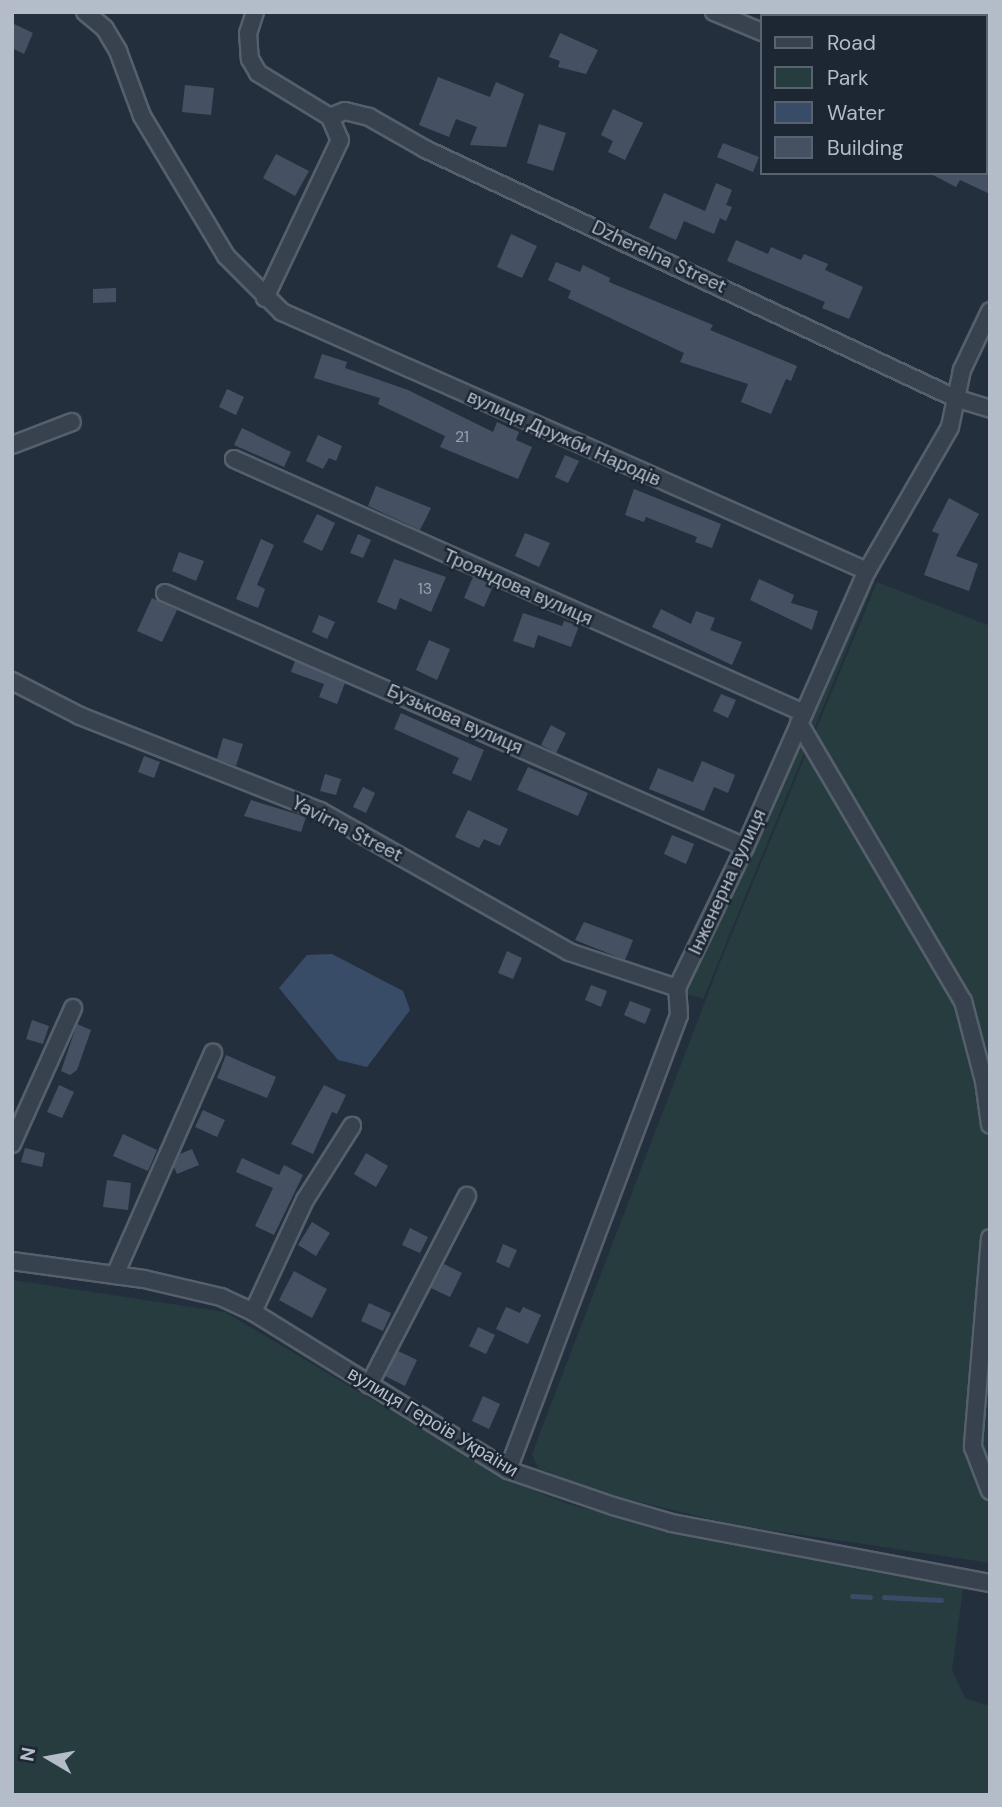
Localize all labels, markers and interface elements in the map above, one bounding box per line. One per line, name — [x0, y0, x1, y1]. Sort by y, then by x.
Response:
legend — [760, 14, 988, 175]
text: Road — [827, 29, 876, 57]
text: Park — [827, 64, 868, 92]
text: Water — [827, 99, 885, 127]
text: Building — [827, 134, 903, 162]
street label: Dzherelna Street — [588, 216, 730, 298]
street label: вулиця Дружби Народів — [464, 385, 664, 491]
house number: 21 — [455, 427, 469, 447]
street label: Трояндова вулиця — [440, 544, 596, 630]
house number: 13 — [418, 579, 432, 599]
street label: Бузькова вулиця — [383, 679, 527, 759]
street label: Yavirna Street — [288, 791, 406, 867]
street label: Інженерна вулиця — [683, 805, 771, 959]
street label: вулиця Героїв України — [344, 1362, 522, 1482]
north arrow — [14, 1723, 84, 1793]
text: N — [14, 1745, 41, 1763]

